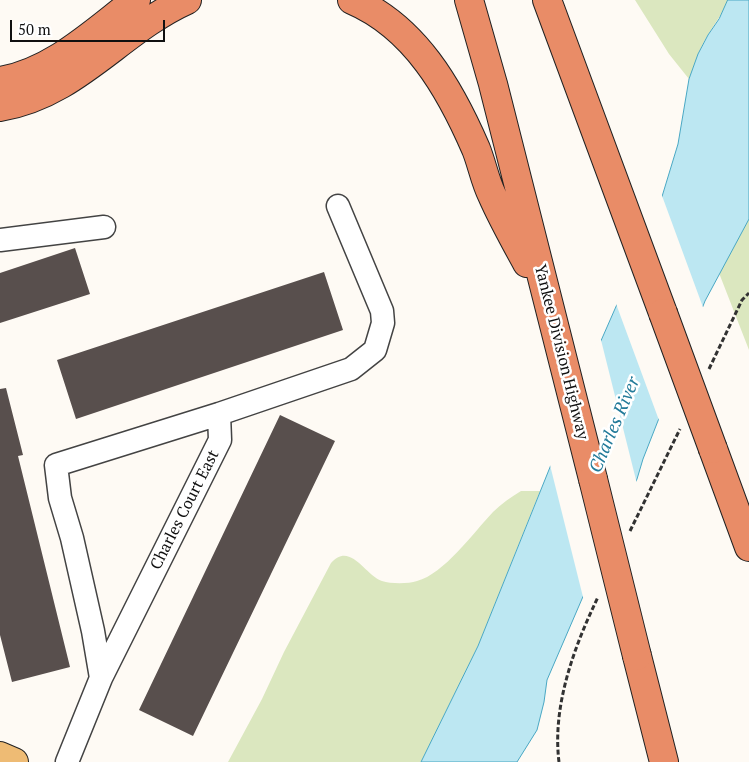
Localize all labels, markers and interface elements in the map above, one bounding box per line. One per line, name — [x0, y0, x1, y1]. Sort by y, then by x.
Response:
scale bar — [12, 10, 168, 42]
text: 50 m — [18, 19, 51, 39]
street label: Yankee Division Highway — [530, 262, 592, 442]
water label: Charles River — [585, 374, 645, 476]
street label: Charles Court East — [147, 447, 223, 573]

